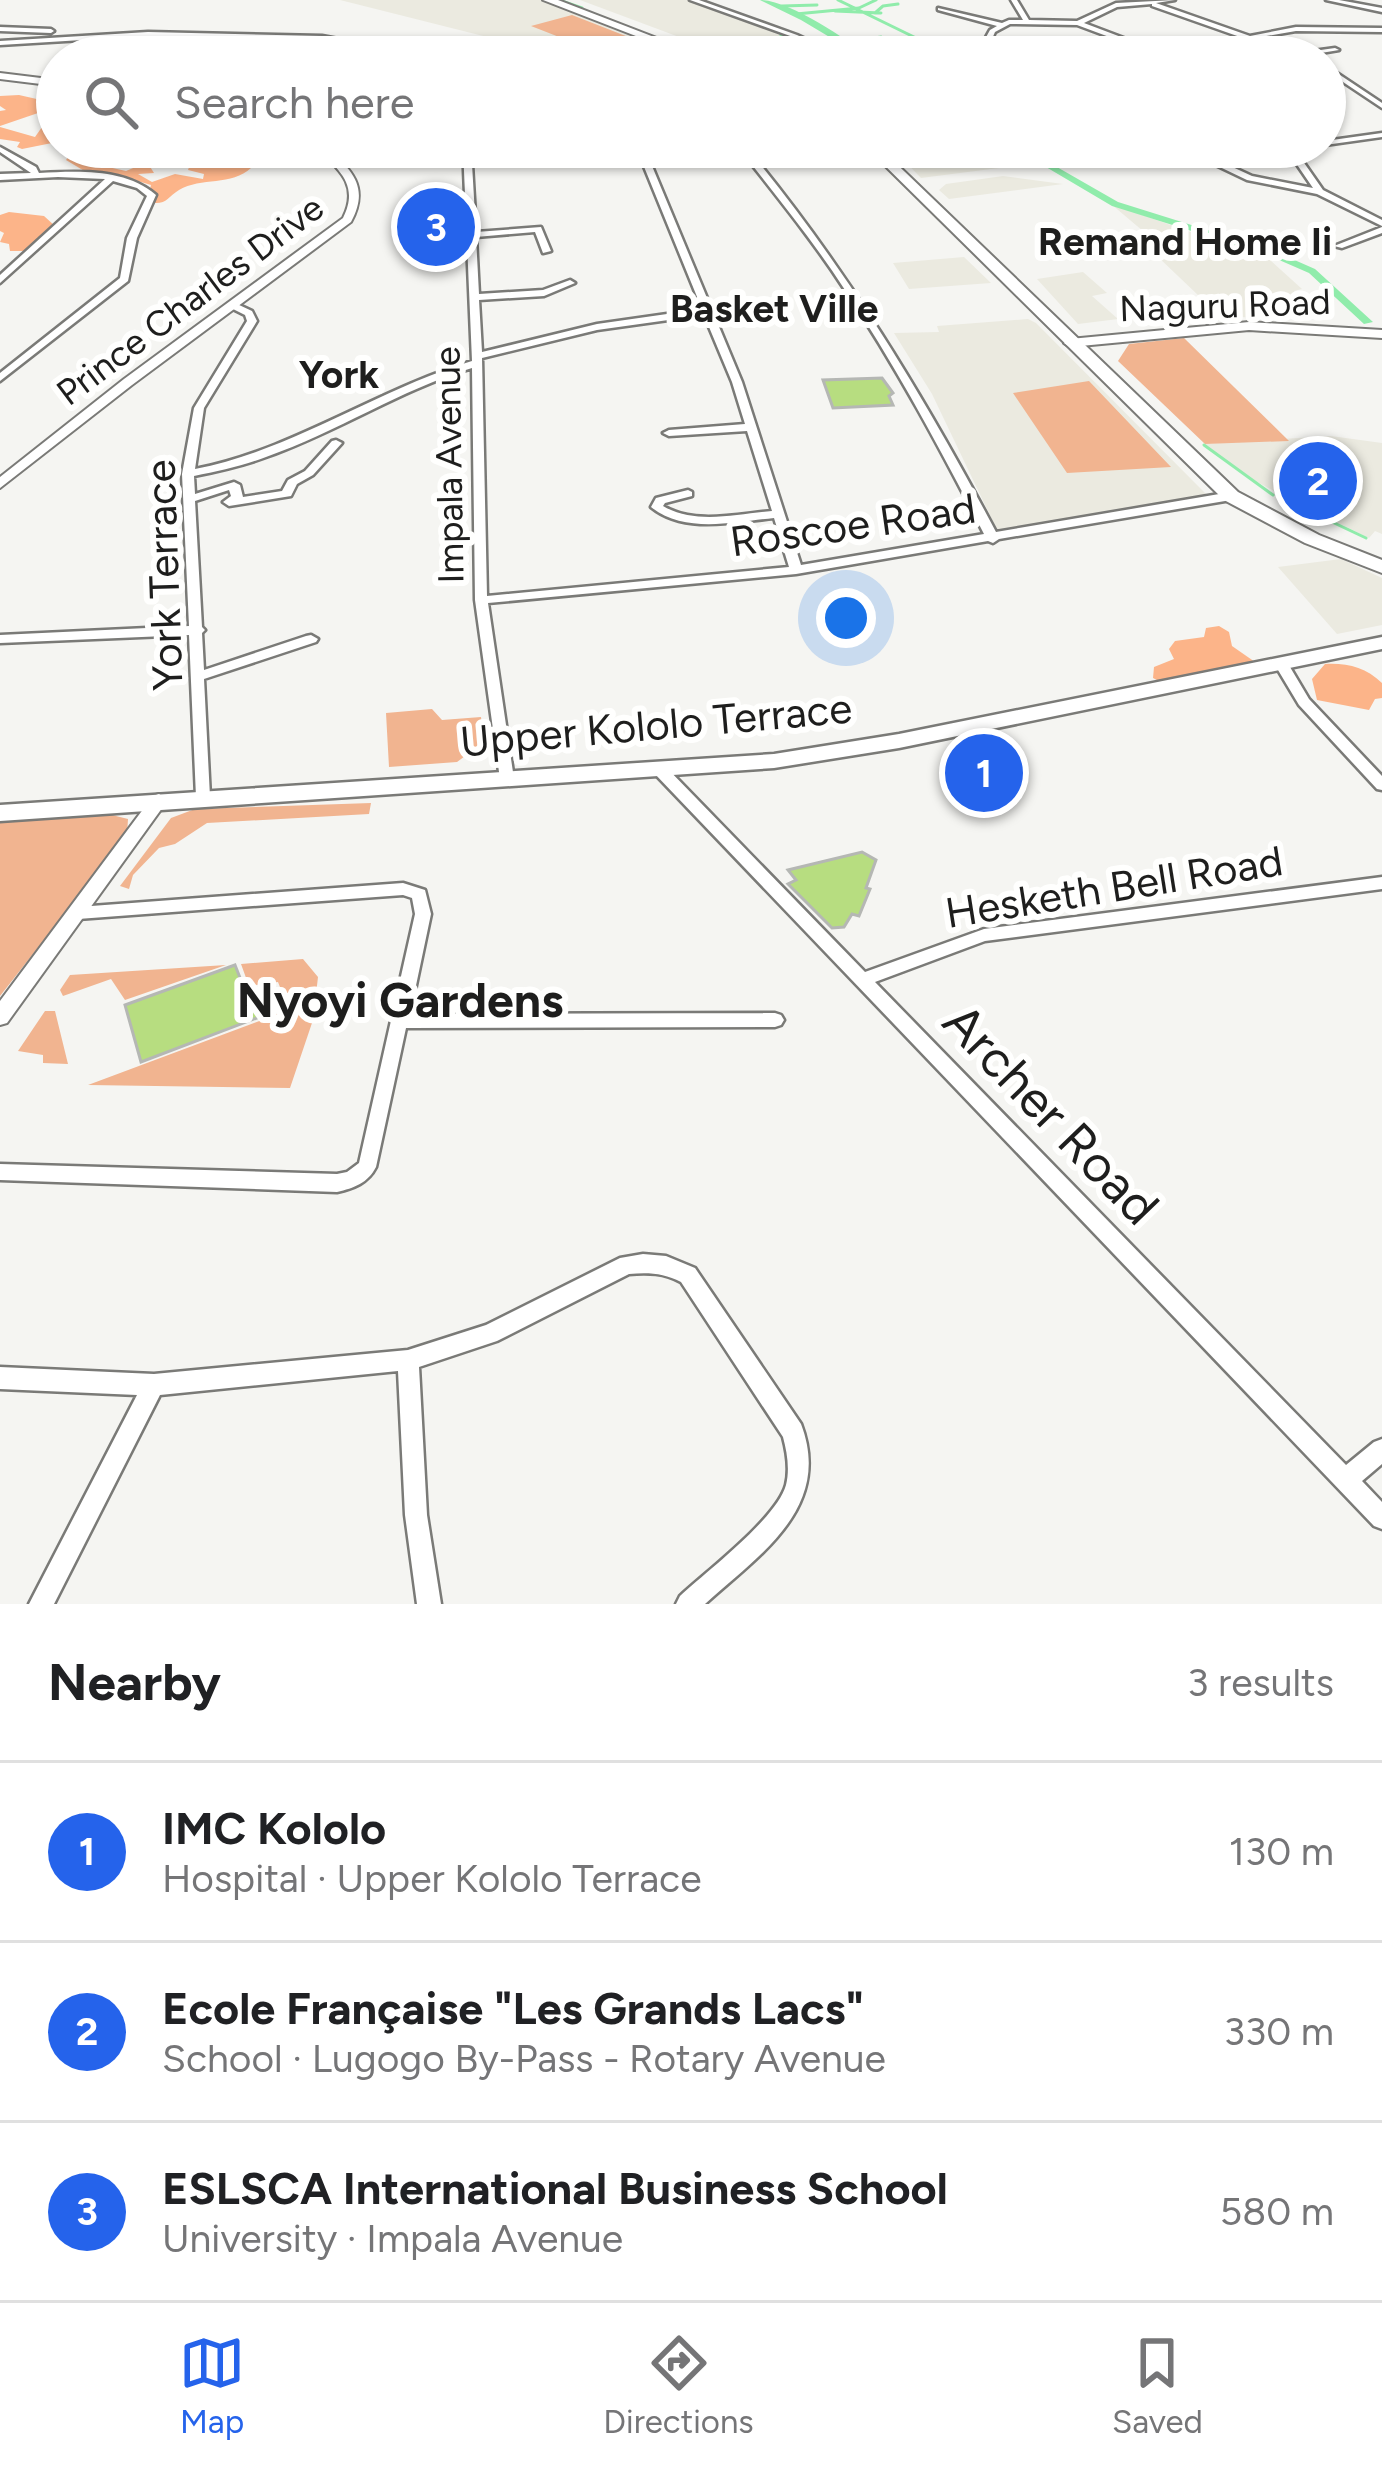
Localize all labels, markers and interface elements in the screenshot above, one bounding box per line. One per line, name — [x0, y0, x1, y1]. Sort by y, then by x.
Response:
search box — [36, 36, 1346, 168]
icon: search — [78, 69, 144, 135]
text: Search here — [174, 75, 414, 129]
pin: 3 — [397, 182, 475, 272]
street label: Prince Charles Drive — [48, 186, 332, 414]
district label: Remand Home Ii — [1038, 218, 1332, 265]
street label: Naguru Road — [1119, 280, 1331, 330]
district label: Basket Ville — [670, 285, 878, 332]
street label: Impala Avenue — [425, 346, 473, 584]
district label: York — [299, 351, 379, 398]
pin: 2 — [1279, 436, 1357, 526]
street label: York Terrace — [134, 459, 194, 691]
street label: Roscoe Road — [727, 483, 979, 567]
your location — [816, 588, 876, 648]
street label: Upper Kololo Terrace — [458, 682, 854, 768]
pin: 1 — [945, 728, 1023, 818]
street label: Hesketh Bell Road — [942, 835, 1286, 939]
district label: Nyoyi Gardens — [237, 971, 563, 1029]
street label: Archer Road — [931, 991, 1171, 1237]
text: Nearby — [48, 1652, 221, 1713]
text: 3 results — [1187, 1659, 1334, 1706]
text: IMC Kololo — [162, 1801, 386, 1855]
text: 1 — [79, 1828, 95, 1875]
text: 130 m — [1229, 1828, 1334, 1875]
text: Hospital · Upper Kololo Terrace — [162, 1855, 701, 1902]
text: Ecole Française "Les Grands Lacs" — [162, 1981, 864, 2035]
text: 2 — [76, 2008, 98, 2055]
text: 330 m — [1224, 2008, 1334, 2055]
text: School · Lugogo By-Pass - Rotary Avenue — [162, 2035, 886, 2082]
text: ESLSCA International Business School — [162, 2161, 948, 2215]
text: 3 — [76, 2188, 98, 2235]
text: 580 m — [1220, 2188, 1334, 2235]
text: University · Impala Avenue — [162, 2215, 623, 2262]
tab: Map — [179, 2330, 245, 2441]
tab: Directions — [603, 2330, 754, 2441]
tab: Saved — [1112, 2330, 1203, 2441]

